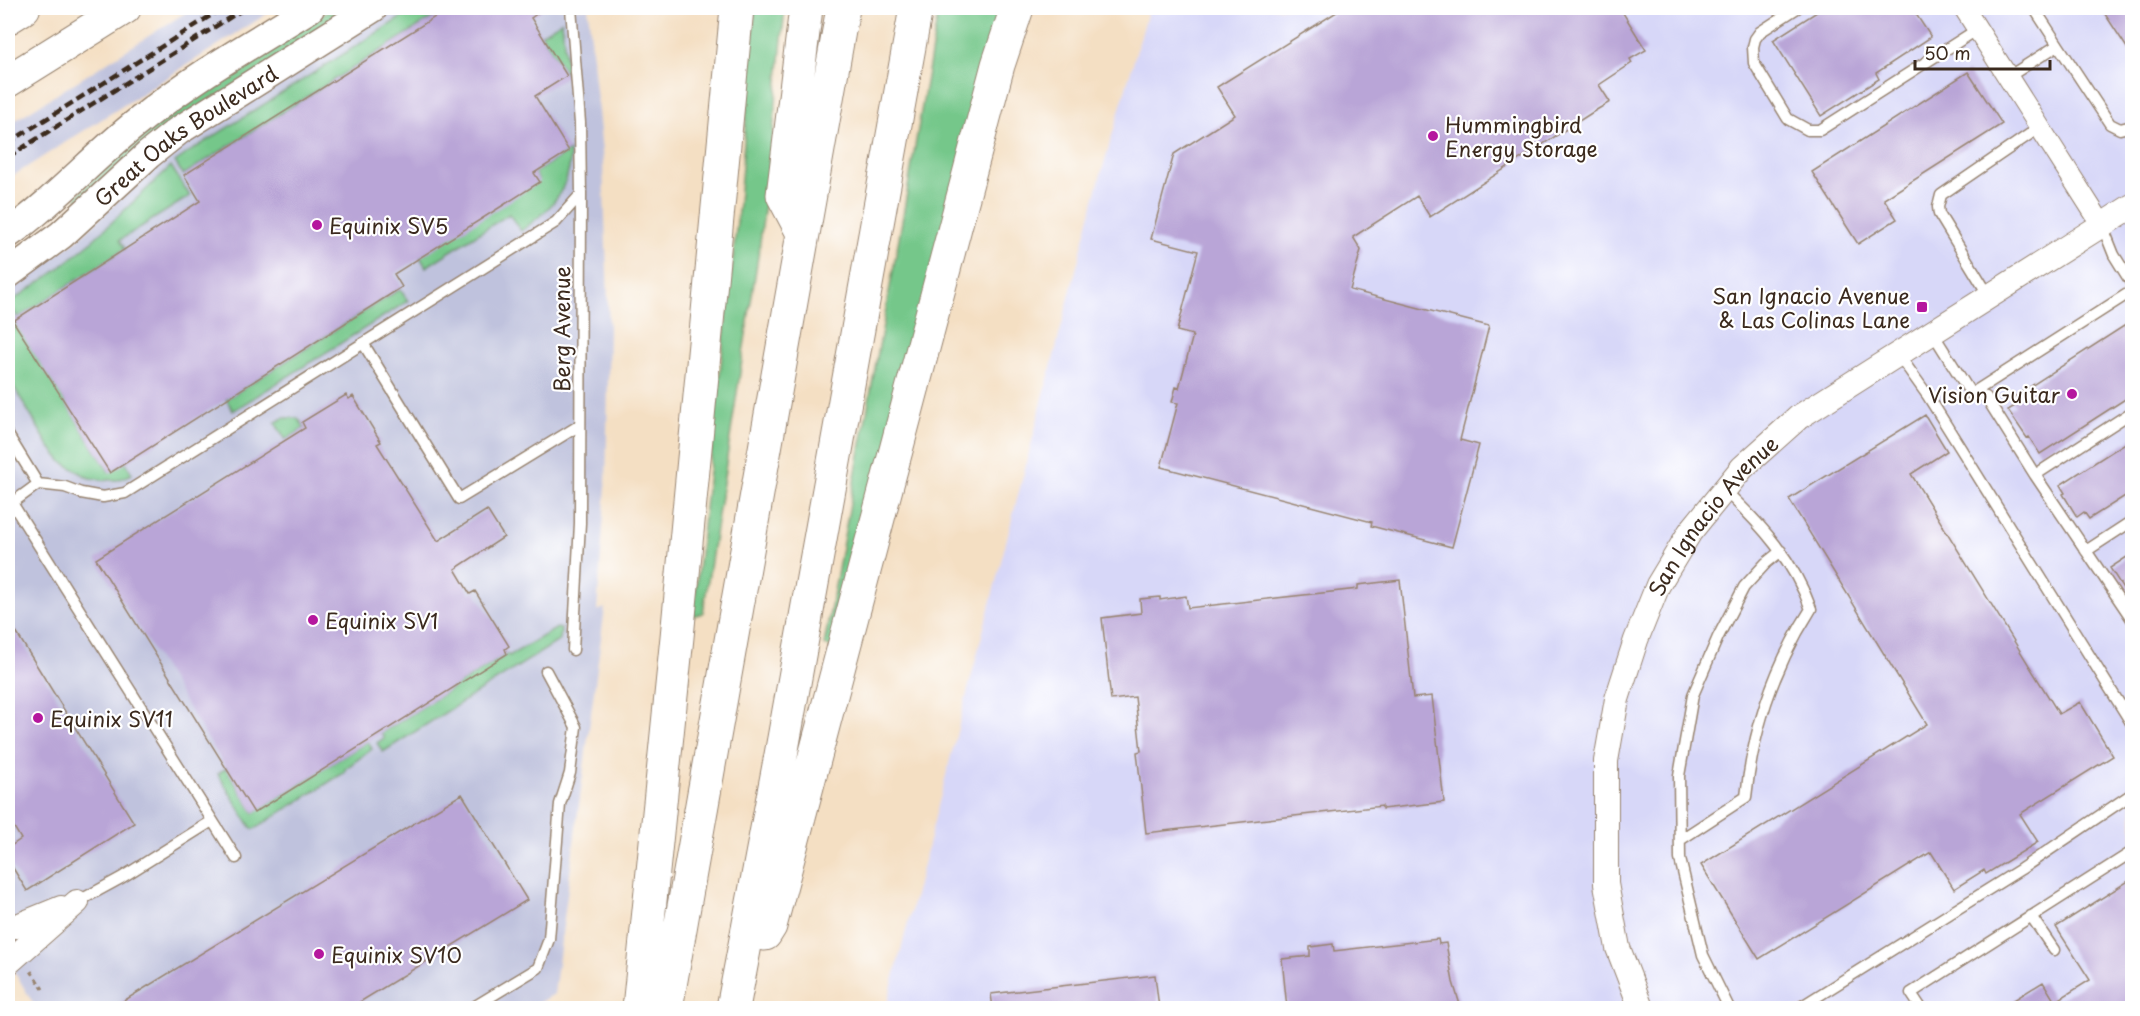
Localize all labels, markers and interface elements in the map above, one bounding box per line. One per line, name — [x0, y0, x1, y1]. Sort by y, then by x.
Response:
scale bar — [1915, 33, 2050, 71]
text: 50 m — [1924, 39, 1971, 66]
street label: Great Oaks Boulevard — [86, 56, 284, 213]
place label: Hummingbird Energy Storage — [1445, 108, 1598, 164]
marker: Hummingbird Energy Storage — [1426, 129, 1440, 143]
place label: Equinix SV5 — [329, 209, 448, 241]
marker: Equinix SV5 — [310, 218, 324, 232]
street label: Berg Avenue — [545, 266, 577, 392]
place label: San Ignacio Avenue & Las Colinas Lane — [1712, 279, 1910, 335]
marker: San Ignacio Avenue & Las Colinas Lane — [1915, 300, 1929, 314]
place label: Vision Guitar — [1928, 378, 2061, 410]
marker: Vision Guitar — [2065, 387, 2079, 401]
street label: San Ignacio Avenue — [1639, 427, 1785, 601]
place label: Equinix SV1 — [325, 604, 438, 636]
marker: Equinix SV1 — [306, 613, 320, 627]
place label: Equinix SV11 — [50, 702, 173, 734]
marker: Equinix SV11 — [31, 711, 45, 725]
place label: Equinix SV10 — [331, 938, 462, 970]
marker: Equinix SV10 — [312, 947, 326, 961]

